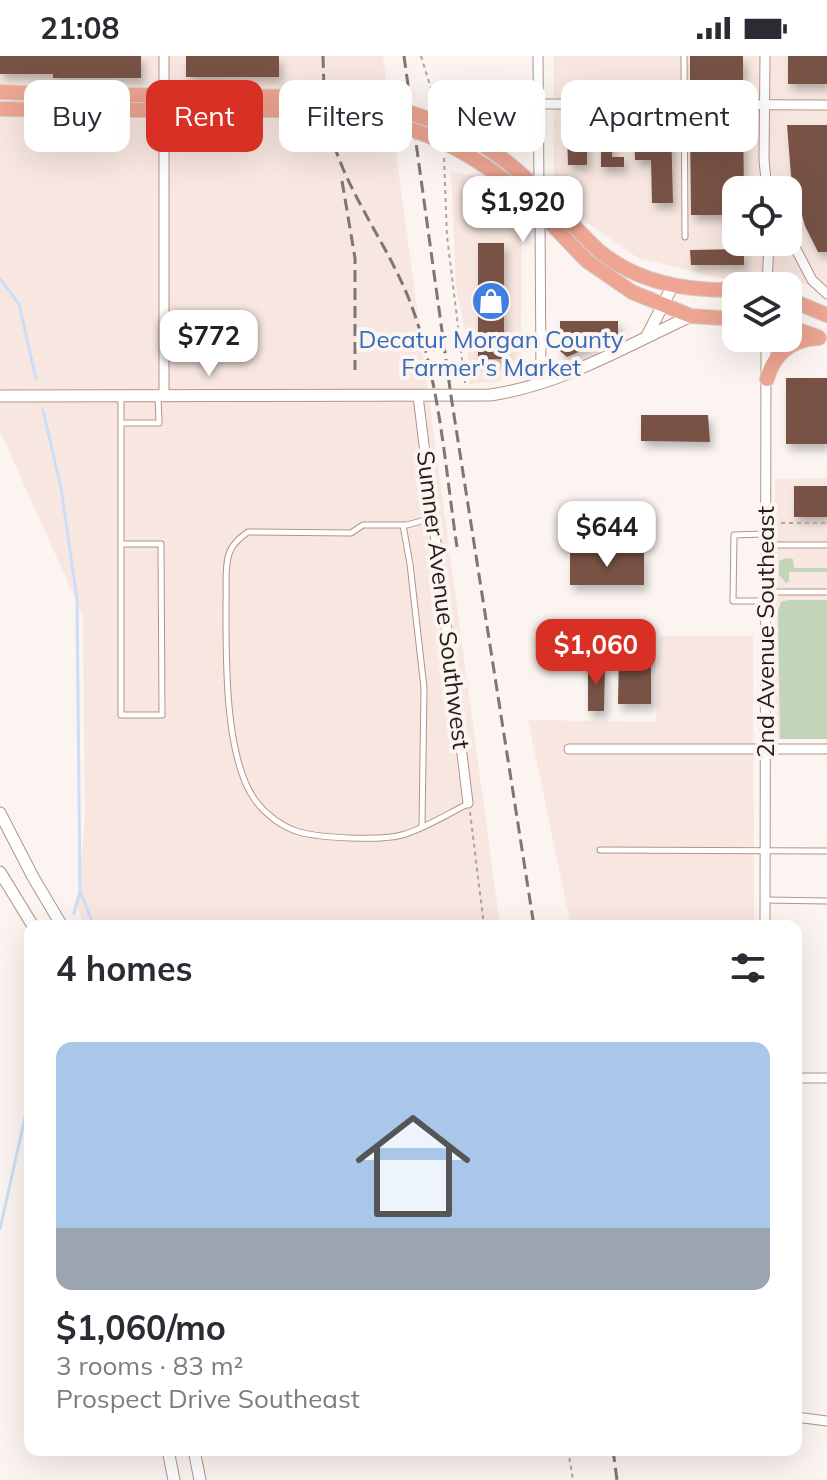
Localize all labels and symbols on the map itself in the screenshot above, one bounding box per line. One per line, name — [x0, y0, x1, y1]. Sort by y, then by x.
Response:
pin: $1,920 — [458, 176, 588, 244]
shop icon: Decatur Morgan County Farmer's Market — [470, 280, 512, 322]
pin: $772 — [162, 310, 256, 378]
place label: Decatur Morgan County Farmer's Market — [359, 324, 624, 382]
street label: Sumner Avenue Southwest — [411, 449, 477, 751]
pin: $644 — [560, 501, 654, 569]
street label: 2nd Avenue Southeast — [750, 506, 780, 758]
pin: $1,060 — [531, 619, 661, 687]

